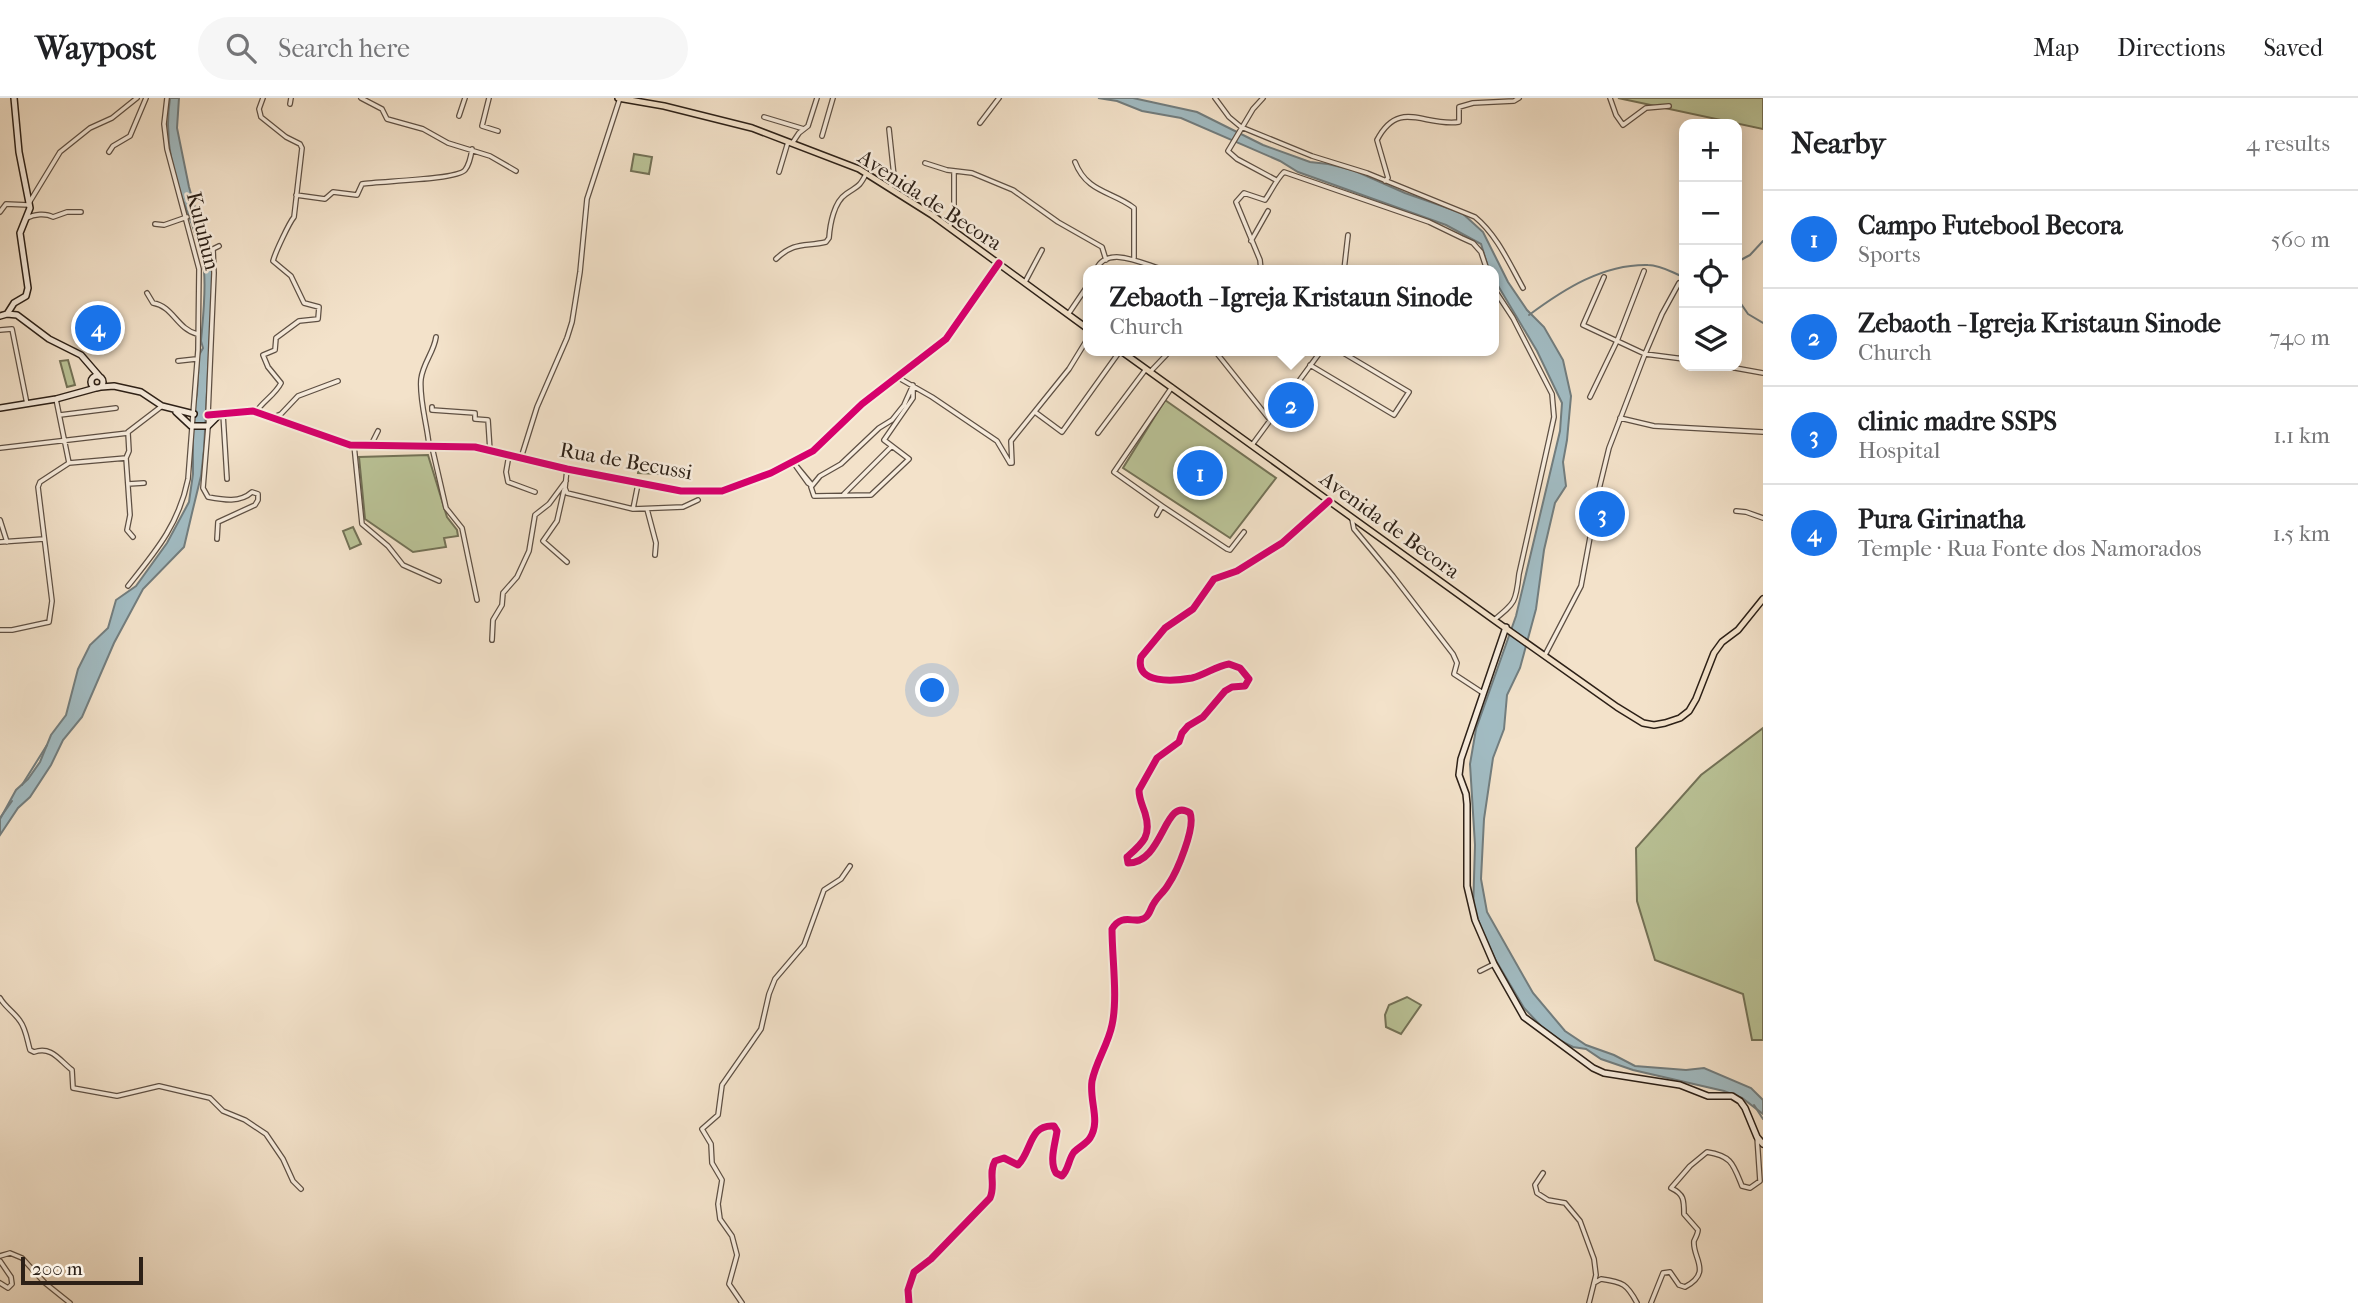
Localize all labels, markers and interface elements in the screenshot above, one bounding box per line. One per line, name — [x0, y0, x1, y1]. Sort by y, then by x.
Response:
search box — [198, 17, 688, 80]
text: Waypost — [35, 29, 156, 68]
icon: search — [222, 29, 260, 67]
text: Search here — [278, 33, 410, 64]
text: Map — [2033, 34, 2079, 62]
text: Directions — [2117, 34, 2225, 62]
text: Saved — [2263, 34, 2323, 62]
map controls — [1679, 119, 1742, 371]
button: + — [1679, 119, 1742, 182]
text: Nearby — [1791, 126, 1886, 161]
text: 4 results — [2246, 130, 2330, 157]
street label: Avenida de Becora — [853, 144, 1007, 256]
button: − — [1679, 182, 1742, 245]
street label: Kuluhun — [182, 189, 224, 273]
text: Campo Futebool Becora — [1858, 210, 2123, 241]
text: 1 — [1810, 226, 1818, 253]
text: 560 m — [2271, 226, 2330, 253]
text: Sports — [1858, 241, 1920, 268]
button: locate — [1679, 245, 1742, 308]
popup — [1083, 265, 1499, 356]
text: Zebaoth - Igreja Kristaun Sinode — [1110, 282, 1472, 313]
pin: 4 — [75, 302, 121, 354]
button: layers — [1679, 308, 1742, 371]
text: Zebaoth - Igreja Kristaun Sinode — [1858, 308, 2221, 339]
text: Church — [1110, 313, 1183, 340]
text: 2 — [1808, 324, 1820, 351]
text: 740 m — [2269, 324, 2330, 351]
text: Church — [1858, 339, 1932, 366]
pin: 2 — [1268, 379, 1314, 431]
text: clinic madre SSPS — [1858, 406, 2057, 437]
text: 3 — [1809, 422, 1819, 449]
text: 1.1 km — [2273, 422, 2330, 449]
text: Hospital — [1858, 437, 1940, 464]
street label: Rua de Becussi — [558, 438, 694, 484]
pin: 1 — [1177, 447, 1223, 499]
street label: Avenida de Becora — [1315, 466, 1465, 584]
pin: 3 — [1579, 488, 1625, 540]
text: Pura Girinatha — [1858, 504, 2025, 535]
text: 4 — [1807, 520, 1821, 547]
text: 1.5 km — [2272, 520, 2330, 547]
text: Temple · Rua Fonte dos Namorados — [1858, 535, 2202, 562]
your location — [915, 673, 949, 707]
scale bar — [21, 1254, 144, 1286]
text: 200 m — [32, 1258, 83, 1280]

